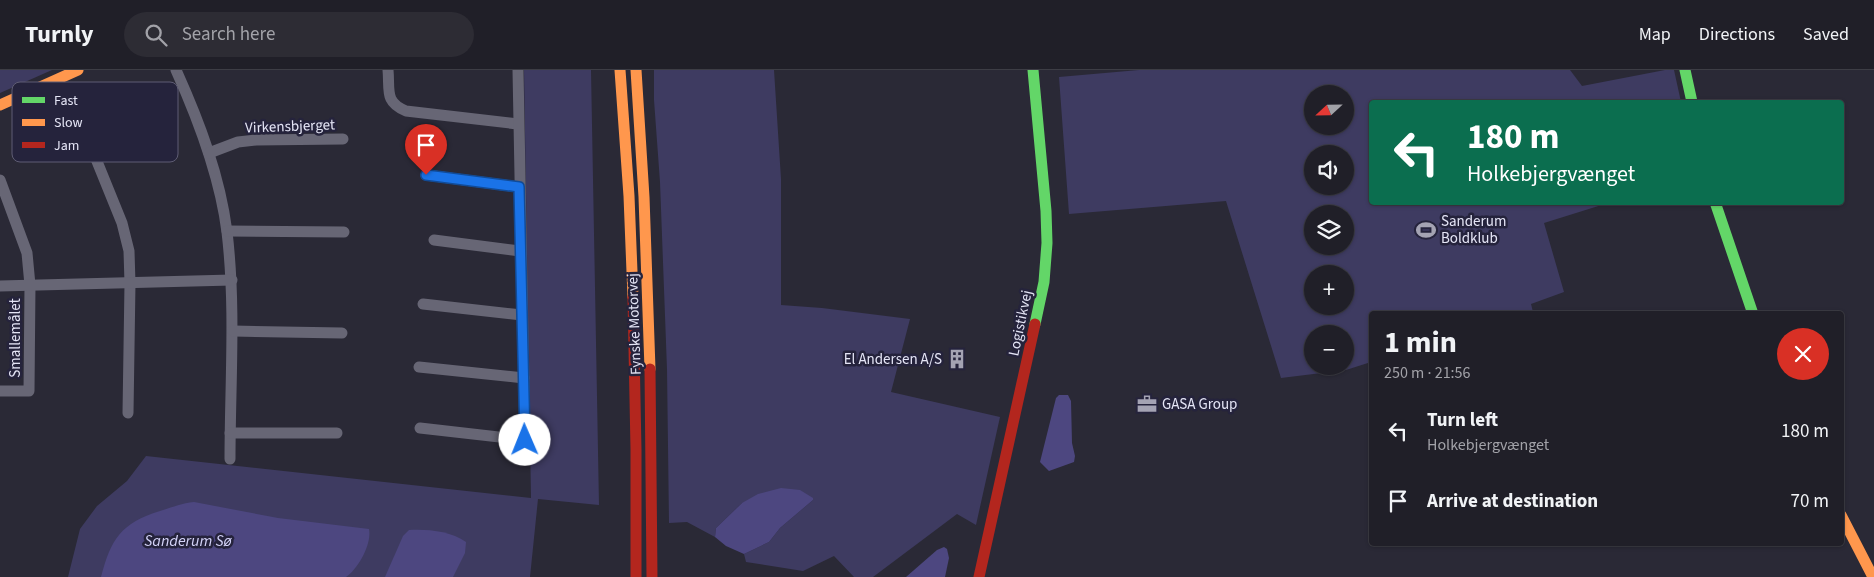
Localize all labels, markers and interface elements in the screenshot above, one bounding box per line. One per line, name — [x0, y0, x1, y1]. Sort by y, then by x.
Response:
search box — [124, 12, 474, 57]
text: Turnly — [25, 17, 94, 52]
icon: search — [142, 21, 170, 49]
text: Search here — [182, 21, 275, 48]
text: Map — [1639, 22, 1671, 47]
text: Directions — [1699, 22, 1775, 47]
text: Saved — [1803, 22, 1849, 47]
legend — [12, 82, 178, 162]
north arrow — [1304, 85, 1354, 135]
map controls — [1304, 85, 1354, 375]
text: Fast — [54, 91, 78, 111]
text: 180 m — [1467, 112, 1559, 162]
text: Slow — [54, 113, 83, 133]
street label: Virkensbjerget — [245, 114, 335, 139]
icon: left — [1384, 120, 1449, 185]
pin — [405, 124, 447, 175]
icon: arrive — [412, 131, 440, 159]
text: Jam — [54, 136, 79, 156]
button: sound — [1304, 145, 1354, 195]
text: Holkebjergvænget — [1467, 158, 1635, 190]
button: layers — [1304, 205, 1354, 255]
place label: Sanderum Boldklub — [1441, 211, 1506, 249]
sports icon: Sanderum Boldklub — [1415, 219, 1437, 241]
button: + — [1304, 265, 1354, 315]
street label: Fynske Motorvej — [622, 273, 647, 375]
street label: Logistikvej — [1003, 288, 1038, 358]
street label: Smallemålet — [5, 298, 26, 378]
text: 1 min — [1384, 321, 1457, 364]
button: − — [1304, 325, 1354, 375]
button: close — [1777, 328, 1829, 380]
building icon: El Andersen A/S — [946, 348, 968, 370]
place label: El Andersen A/S — [844, 349, 942, 370]
text: 250 m · 21:56 — [1384, 362, 1471, 384]
office icon: GASA Group — [1136, 393, 1158, 415]
place label: GASA Group — [1162, 394, 1237, 415]
text: Turn left — [1427, 407, 1498, 434]
position arrow — [498, 413, 550, 465]
icon: left — [1384, 417, 1412, 445]
text: 180 m — [1781, 418, 1829, 445]
text: Holkebjergvænget — [1427, 434, 1549, 456]
icon: arrive — [1384, 487, 1412, 515]
text: Arrive at destination — [1427, 488, 1598, 515]
text: 70 m — [1791, 488, 1829, 515]
water label: Sanderum Sø — [144, 530, 232, 552]

